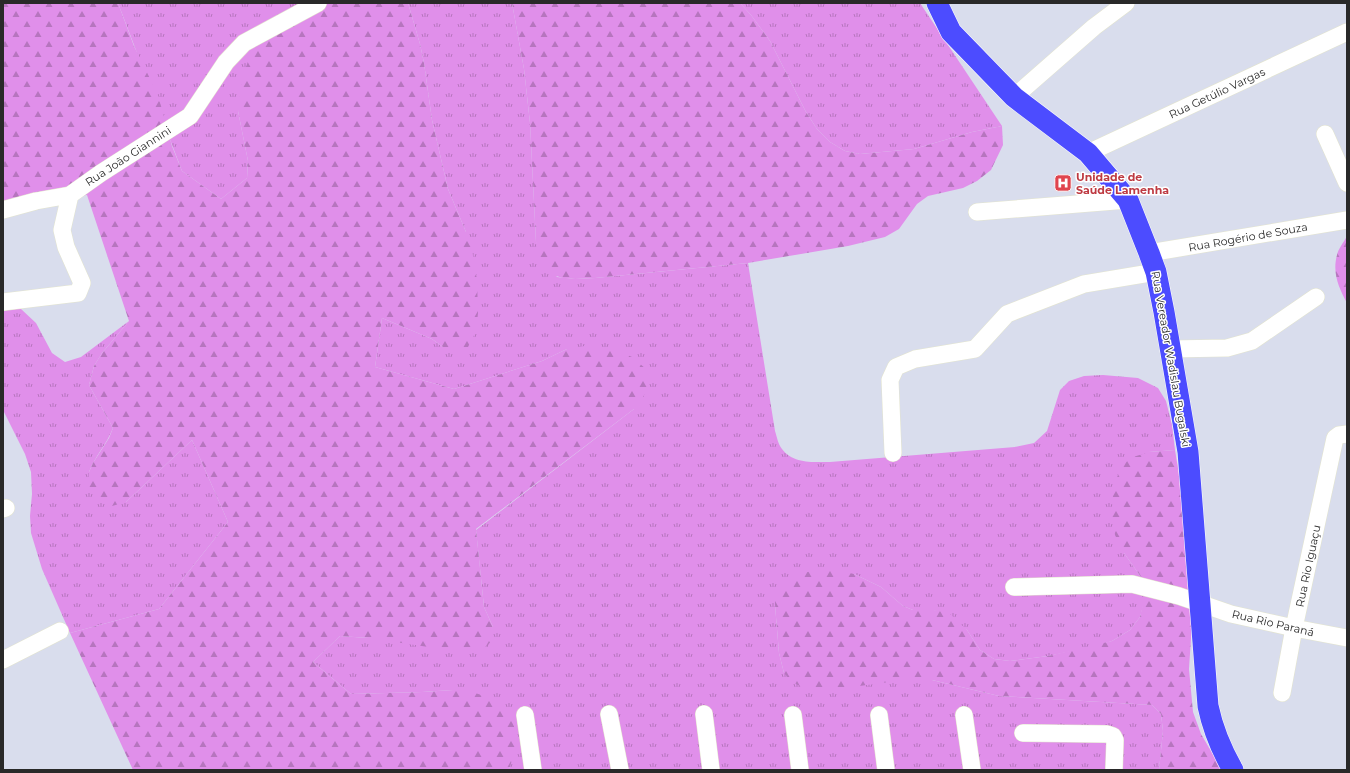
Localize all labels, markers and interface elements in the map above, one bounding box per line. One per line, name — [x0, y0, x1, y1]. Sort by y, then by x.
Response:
street label: Rua Getúlio Vargas — [1167, 64, 1268, 121]
street label: Rua João Giannini — [82, 123, 174, 189]
place label: Unidade de Saúde Lamenha — [1076, 170, 1169, 197]
hospital icon: Unidade de Saúde Lamenha — [1053, 173, 1073, 193]
street label: Rua Rogério de Souza — [1187, 220, 1309, 254]
street label: Rua Vereador Wadislau Bugalski — [1149, 270, 1193, 448]
street label: Rua Rio Iguaçu — [1292, 524, 1324, 608]
street label: Rua Rio Paraná — [1230, 607, 1316, 639]

